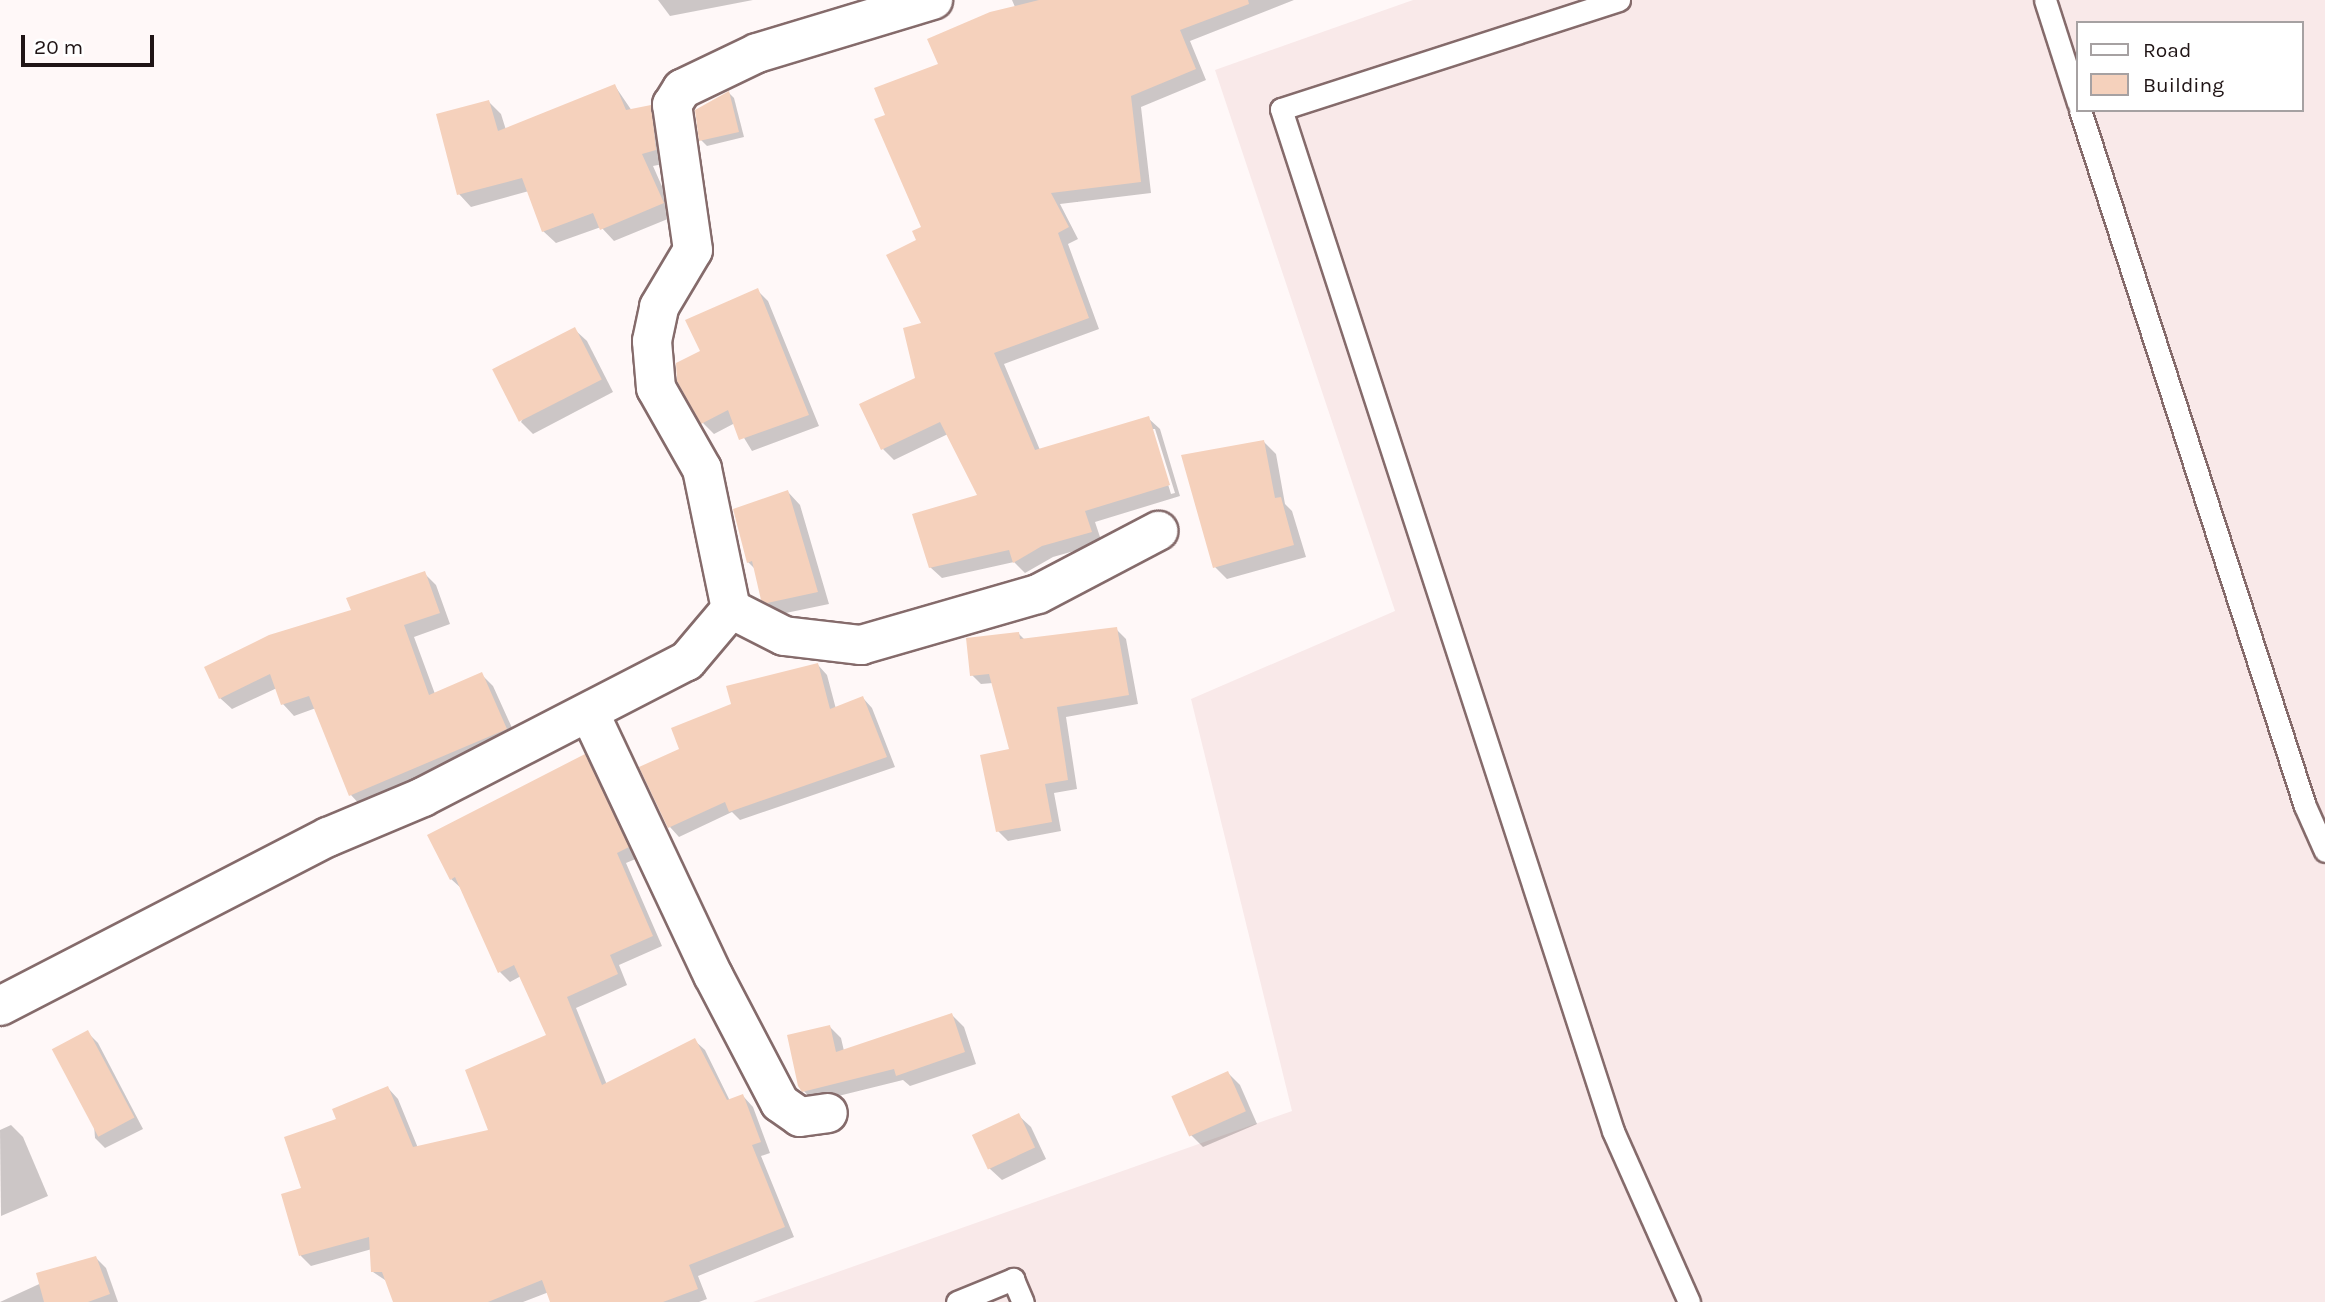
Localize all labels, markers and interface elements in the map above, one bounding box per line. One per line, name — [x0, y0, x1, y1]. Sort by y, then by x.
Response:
scale bar — [24, 21, 158, 65]
legend — [2076, 21, 2304, 112]
text: 20 m — [34, 35, 83, 59]
text: Road — [2143, 38, 2191, 62]
text: Building — [2143, 73, 2224, 97]

